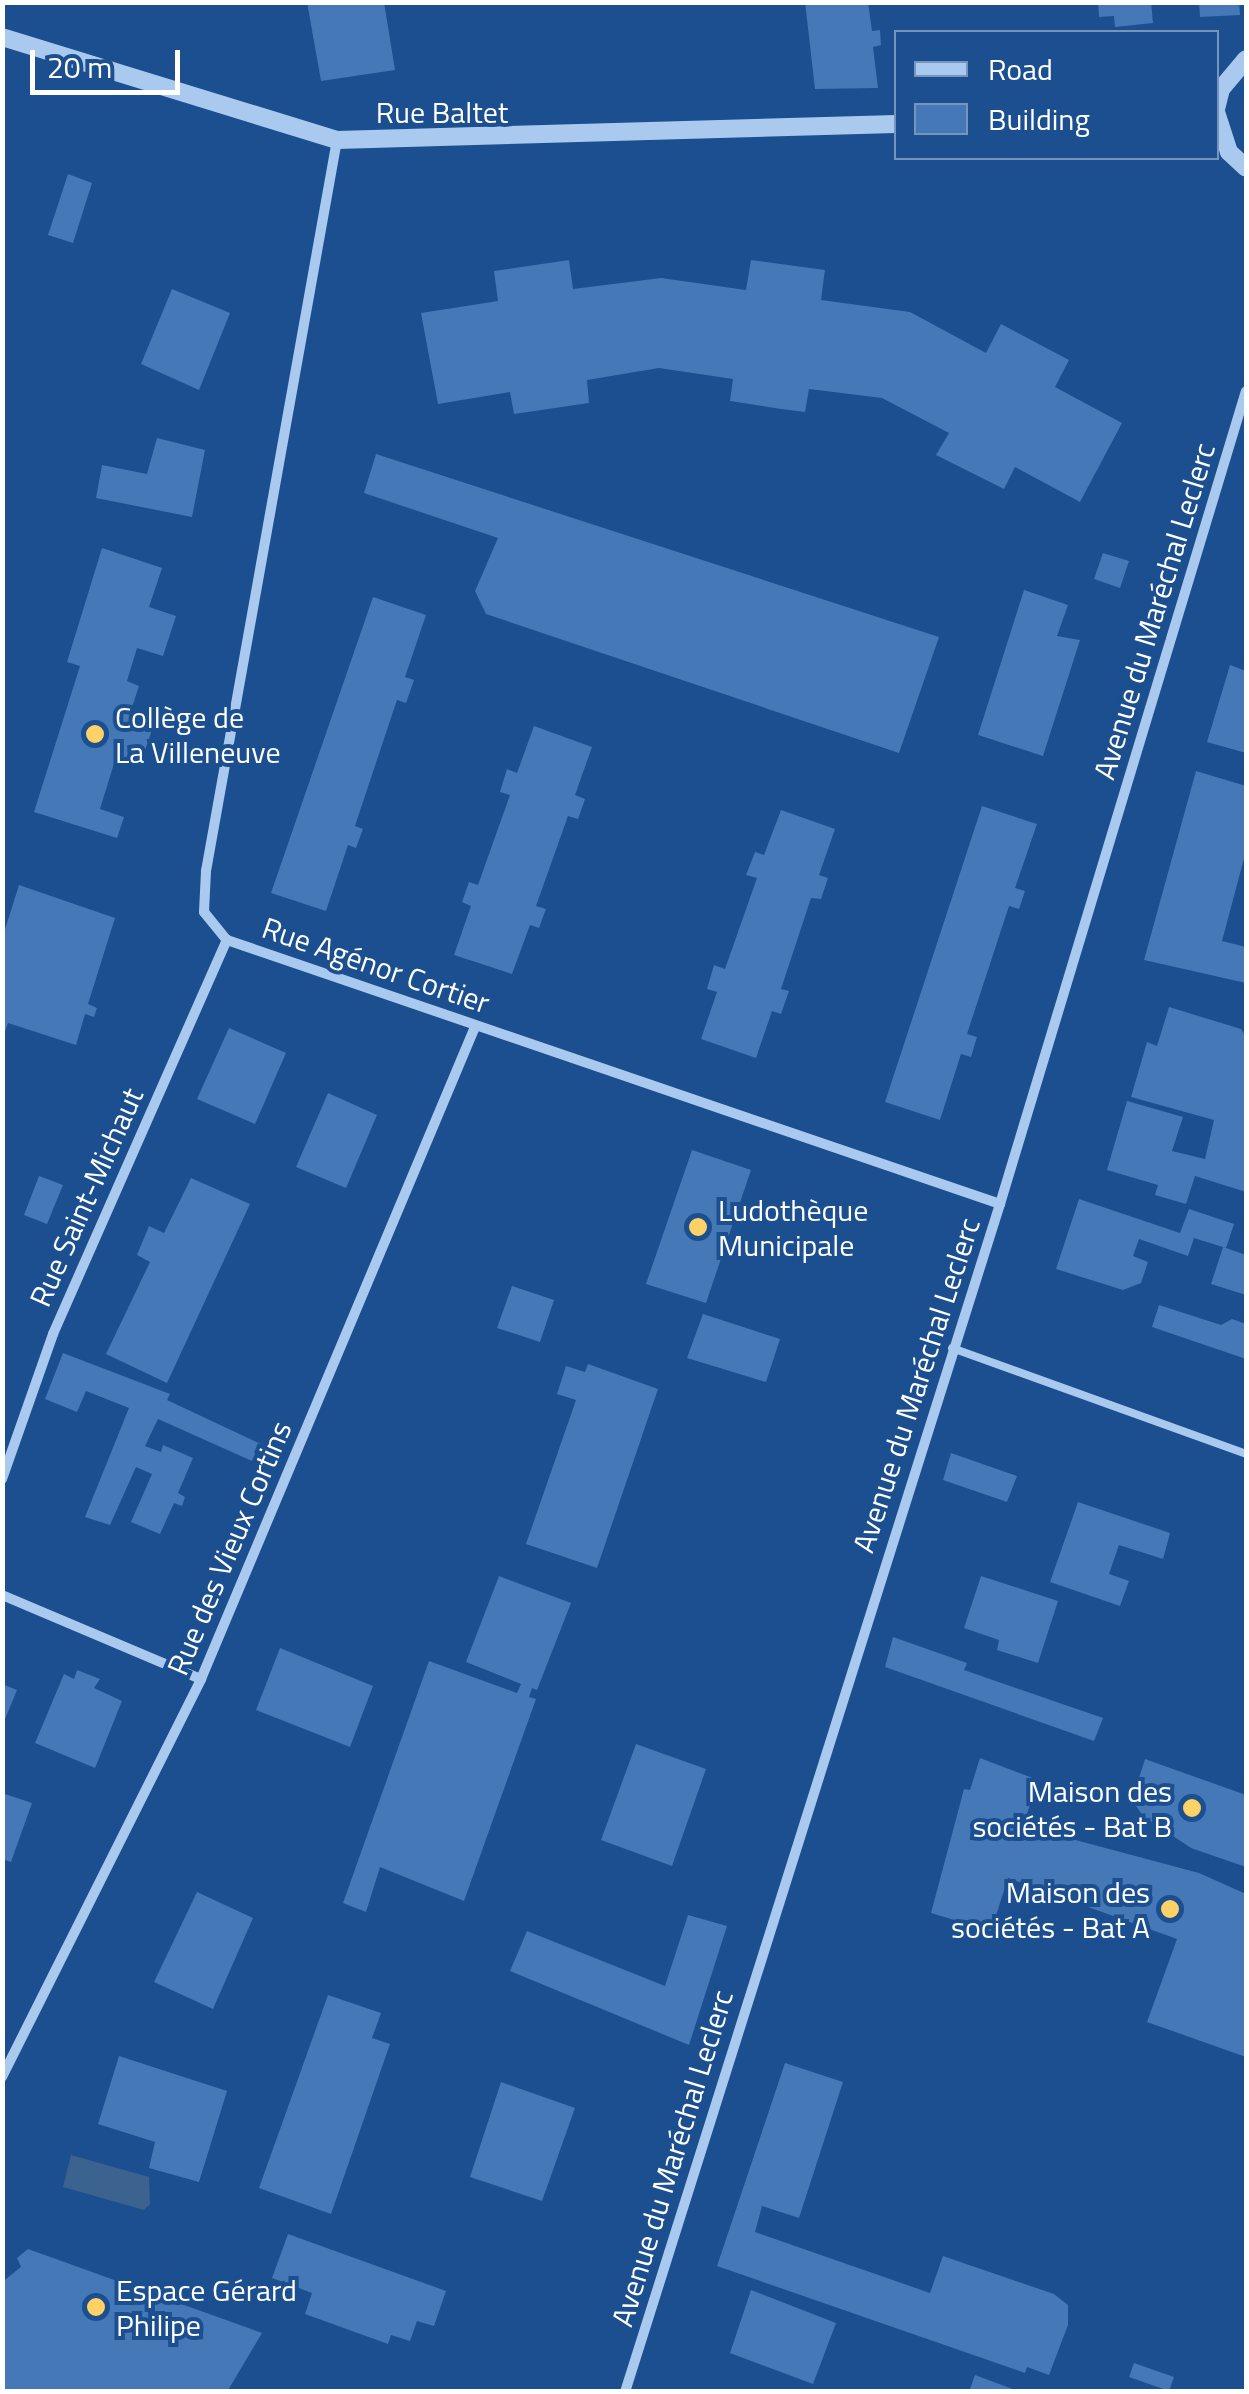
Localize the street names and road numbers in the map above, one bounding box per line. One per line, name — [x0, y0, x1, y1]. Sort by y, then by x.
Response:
street label: Rue Baltet — [376, 94, 508, 130]
street label: Avenue du Maréchal Leclerc — [1086, 439, 1222, 783]
street label: Rue Agénor Cortier — [258, 909, 494, 1021]
street label: Rue Saint-Michaut — [22, 1082, 150, 1312]
street label: Avenue du Maréchal Leclerc — [845, 1213, 987, 1557]
street label: Rue des Vieux Cortins — [159, 1416, 299, 1680]
street label: Avenue du Maréchal Leclerc — [604, 1986, 740, 2330]

